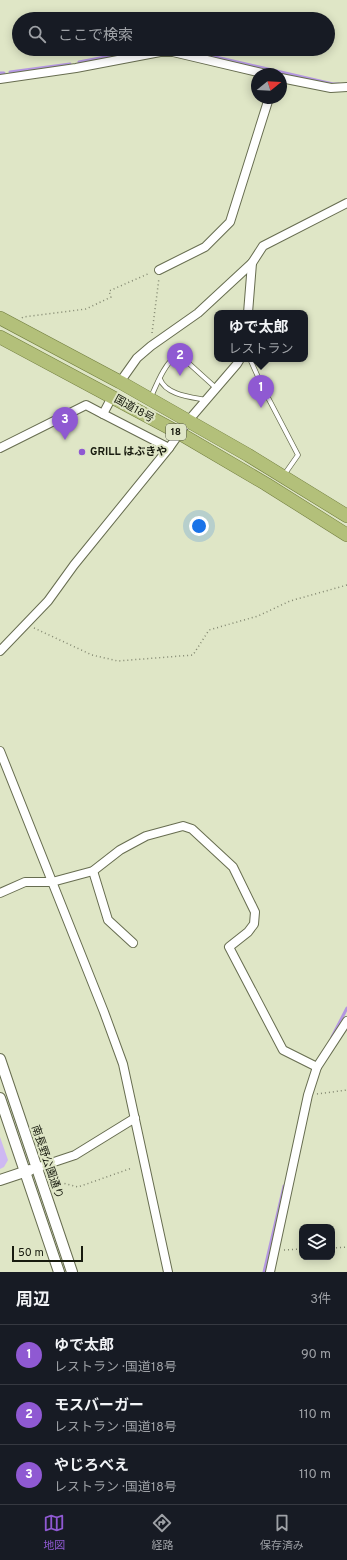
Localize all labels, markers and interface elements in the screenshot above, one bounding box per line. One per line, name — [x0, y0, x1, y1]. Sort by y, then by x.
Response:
search box — [12, 12, 335, 56]
icon: search — [26, 23, 48, 45]
text: ここで検索 — [58, 27, 133, 46]
north arrow — [251, 68, 287, 104]
popup — [214, 310, 308, 362]
text: ゆで太郎 — [228, 319, 289, 338]
text: レストラン — [228, 342, 294, 358]
pin: 2 — [167, 343, 193, 376]
pin: 1 — [248, 375, 274, 408]
street label: 国道18号 — [111, 392, 157, 426]
pin: 3 — [52, 407, 78, 440]
road number: 18 — [166, 424, 186, 440]
place label: GRILL はぶきや — [90, 445, 167, 459]
marker: GRILL はぶきや — [77, 447, 87, 457]
your location — [189, 516, 209, 536]
street label: 南長野公園通り — [28, 1123, 66, 1201]
map controls — [299, 1224, 335, 1260]
button: layers — [299, 1224, 335, 1260]
scale bar — [12, 1244, 83, 1263]
text: 50 m — [18, 1246, 44, 1260]
text: 周辺 — [16, 1290, 50, 1312]
text: 3件 — [310, 1292, 331, 1308]
text: ゆで太郎 — [54, 1337, 114, 1356]
text: 1 — [26, 1347, 32, 1363]
text: 90 m — [301, 1347, 331, 1363]
text: レストラン · 国道18号 — [54, 1360, 177, 1376]
text: モスバーガー — [54, 1397, 144, 1416]
text: 2 — [25, 1407, 33, 1423]
text: 110 m — [299, 1407, 331, 1423]
text: レストラン · 国道18号 — [54, 1420, 177, 1436]
text: やじろべえ — [54, 1457, 129, 1476]
text: 3 — [25, 1467, 33, 1483]
text: 110 m — [299, 1467, 331, 1483]
text: レストラン · 国道18号 — [54, 1480, 177, 1496]
tab: 地図 — [43, 1512, 65, 1553]
tab: 経路 — [151, 1512, 173, 1553]
tab: 保存済み — [260, 1512, 304, 1553]

